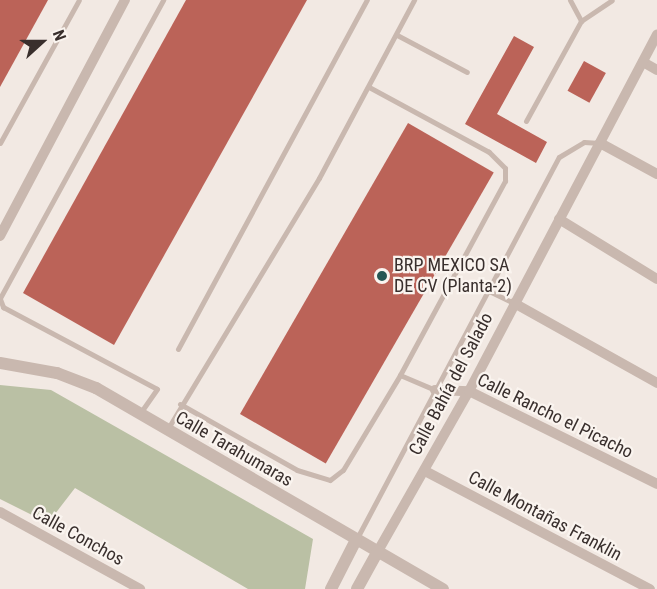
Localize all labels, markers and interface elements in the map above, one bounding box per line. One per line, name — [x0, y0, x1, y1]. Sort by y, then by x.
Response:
north arrow — [12, 12, 72, 72]
text: N — [49, 27, 70, 43]
place label: BRP MEXICO SA DE CV (Planta-2) — [394, 255, 512, 298]
marker: BRP MEXICO SA DE CV (Planta-2) — [375, 269, 389, 283]
street label: Calle Bahía del Salado — [404, 309, 498, 459]
street label: Calle Rancho el Picacho — [474, 369, 636, 463]
street label: Calle Tarahumaras — [171, 407, 297, 491]
street label: Calle Montañas Franklin — [465, 466, 625, 566]
street label: Calle Conchos — [28, 502, 128, 570]

